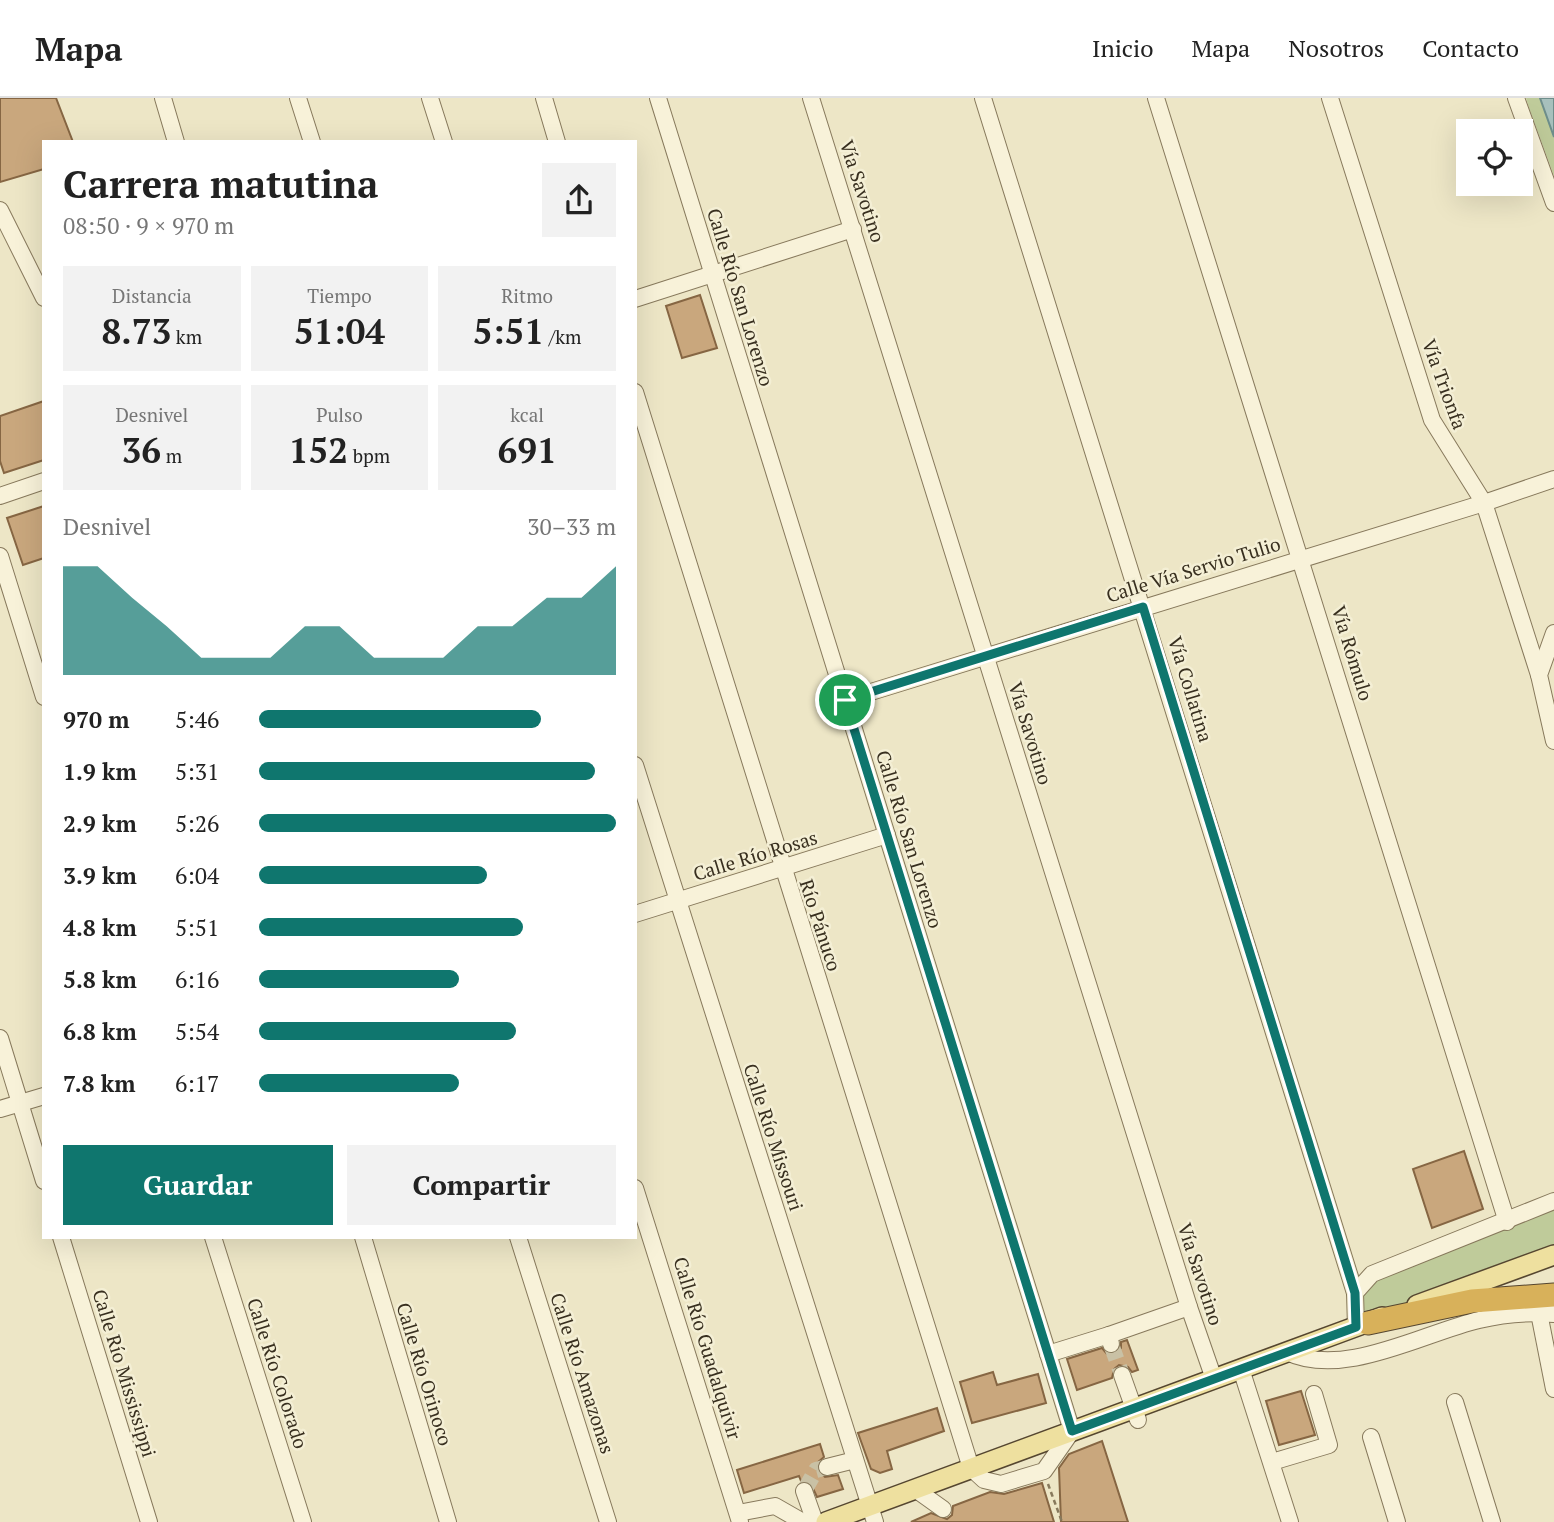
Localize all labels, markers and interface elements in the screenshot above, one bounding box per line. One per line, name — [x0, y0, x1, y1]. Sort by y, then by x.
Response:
text: Mapa — [35, 27, 123, 70]
text: Inicio — [1092, 32, 1154, 64]
text: Mapa — [1192, 32, 1250, 64]
text: Nosotros — [1288, 32, 1384, 64]
text: Contacto — [1422, 32, 1519, 64]
map controls — [1456, 119, 1533, 196]
button: locate — [1456, 119, 1533, 196]
street label: Vía Savotino — [835, 137, 891, 245]
text: Carrera matutina — [63, 159, 378, 209]
button: share — [542, 163, 616, 237]
street label: Calle Río San Lorenzo — [702, 205, 780, 389]
text: 08:50 · 9 × 970 m — [63, 210, 234, 241]
text: Distancia — [112, 283, 192, 308]
text: Tiempo — [307, 283, 372, 308]
text: Ritmo — [501, 283, 553, 308]
text: 8.73 — [102, 308, 171, 354]
text: 51:04 — [294, 308, 385, 354]
text: 5:51 — [473, 308, 544, 354]
text: km — [171, 324, 202, 349]
text: /km — [544, 324, 582, 349]
street label: Vía Trionfa — [1417, 335, 1473, 433]
text: Desnivel — [115, 402, 188, 427]
text: Pulso — [316, 402, 363, 427]
text: kcal — [510, 402, 544, 427]
text: 36 — [122, 427, 161, 473]
text: 152 — [289, 427, 348, 473]
text: 691 — [498, 427, 557, 473]
text: m — [161, 443, 182, 468]
text: bpm — [348, 443, 390, 468]
text: Desnivel — [63, 511, 151, 542]
text: 30–33 m — [527, 511, 616, 542]
street label: Calle Vía Servio Tulio — [1103, 531, 1283, 607]
street label: Vía Rómulo — [1327, 602, 1379, 704]
street label: Vía Collatina — [1163, 633, 1219, 745]
pin — [815, 670, 875, 730]
street label: Vía Savotino — [1004, 679, 1058, 787]
icon: arrive — [826, 681, 864, 719]
text: 970 m — [63, 704, 129, 735]
text: 5:46 — [175, 704, 219, 735]
street label: Calle Río San Lorenzo — [871, 747, 949, 931]
text: 1.9 km — [63, 756, 137, 787]
text: 5:31 — [175, 756, 219, 787]
text: 2.9 km — [63, 808, 137, 839]
text: 5:26 — [175, 808, 219, 839]
street label: Calle Río Rosas — [690, 824, 820, 886]
text: 3.9 km — [63, 860, 137, 891]
text: 6:04 — [175, 860, 219, 891]
street label: Río Pánuco — [794, 876, 848, 974]
text: 4.8 km — [63, 912, 137, 943]
text: 5:51 — [175, 912, 219, 943]
text: 5.8 km — [63, 964, 137, 995]
text: 6:16 — [175, 964, 219, 995]
text: 6.8 km — [63, 1016, 137, 1047]
text: 5:54 — [175, 1016, 219, 1047]
street label: Calle Río Missouri — [738, 1060, 810, 1214]
text: 7.8 km — [63, 1068, 135, 1099]
text: 6:17 — [175, 1068, 219, 1099]
button: Guardar — [63, 1145, 333, 1225]
button: Compartir — [347, 1145, 616, 1225]
street label: Vía Savotino — [1173, 1220, 1229, 1328]
street label: Calle Río Guadalquivir — [668, 1254, 748, 1443]
street label: Calle Río Mississippi — [88, 1286, 162, 1460]
street label: Calle Río Amazonas — [545, 1289, 621, 1457]
street label: Calle Río Colorado — [242, 1295, 314, 1451]
street label: Calle Río Orinoco — [391, 1299, 459, 1449]

